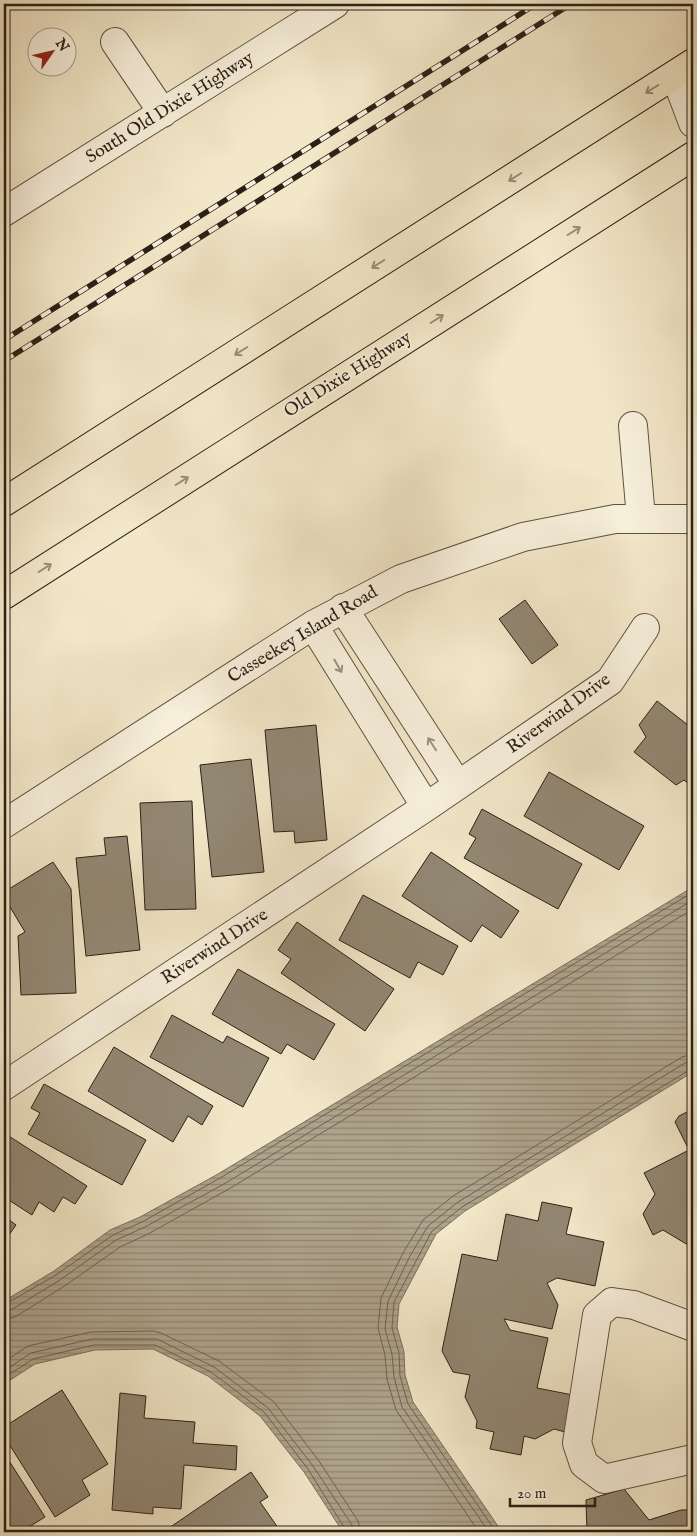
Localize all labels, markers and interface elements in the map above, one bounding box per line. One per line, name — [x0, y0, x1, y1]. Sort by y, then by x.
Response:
north arrow — [28, 28, 78, 78]
text: N — [51, 34, 73, 55]
street label: South Old Dixie Highway — [82, 47, 258, 169]
one-way arrow — [645, 84, 659, 95]
one-way arrow — [508, 172, 522, 182]
one-way arrow — [567, 226, 581, 236]
one-way arrow — [371, 259, 385, 269]
one-way arrow — [430, 313, 444, 323]
street label: Old Dixie Highway — [280, 327, 416, 423]
one-way arrow — [234, 346, 248, 356]
one-way arrow — [175, 476, 189, 486]
one-way arrow — [37, 563, 51, 573]
street label: Casseekey Island Road — [224, 581, 383, 689]
one-way arrow — [333, 659, 343, 673]
street label: Riverwind Drive — [503, 669, 615, 759]
one-way arrow — [426, 738, 436, 752]
street label: Riverwind Drive — [157, 904, 273, 990]
scale bar — [510, 1476, 594, 1508]
text: 20 m — [517, 1484, 547, 1503]

